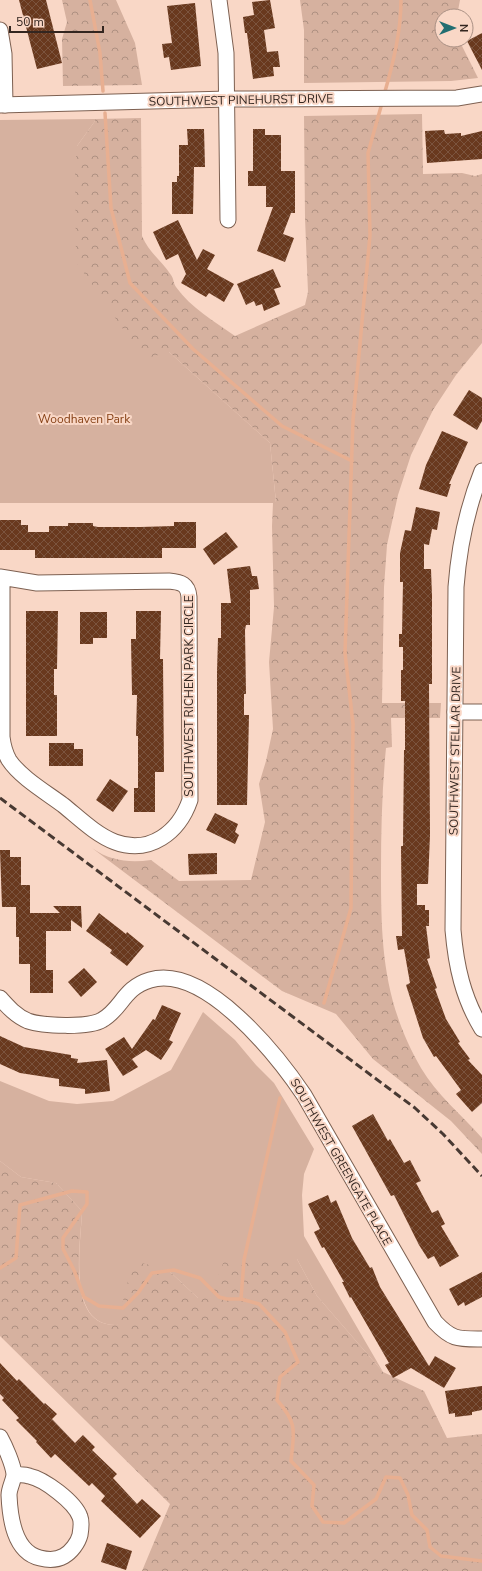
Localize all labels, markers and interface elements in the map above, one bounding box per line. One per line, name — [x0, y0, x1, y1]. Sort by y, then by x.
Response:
scale bar — [10, 8, 103, 34]
north arrow — [434, 8, 474, 48]
text: 50 m — [16, 14, 44, 30]
text: N — [456, 24, 471, 32]
street label: SOUTHWEST PINEHURST DRIVE — [149, 90, 333, 110]
park label: Woodhaven Park — [38, 411, 131, 427]
street label: SOUTHWEST RICHEN PARK CIRCLE — [181, 595, 197, 797]
street label: SOUTHWEST STELLAR DRIVE — [446, 667, 464, 835]
street label: SOUTHWEST GREENGATE PLACE — [287, 1076, 395, 1248]

